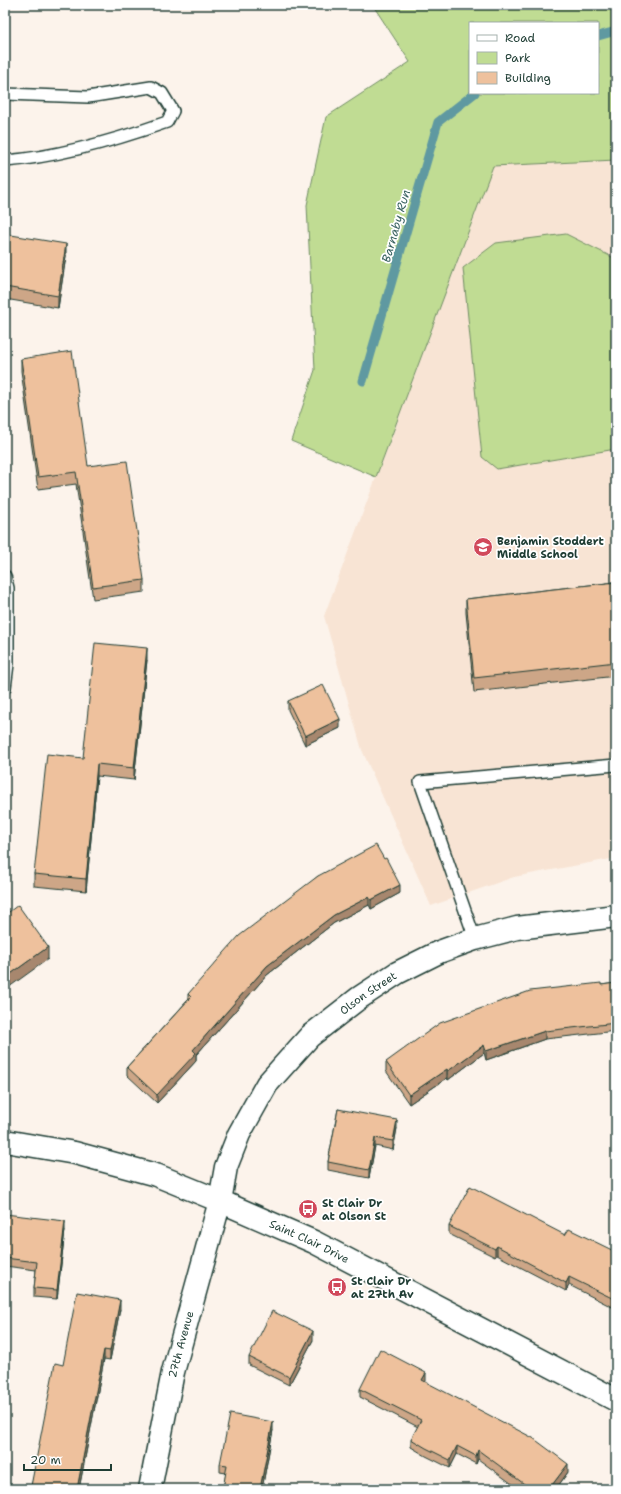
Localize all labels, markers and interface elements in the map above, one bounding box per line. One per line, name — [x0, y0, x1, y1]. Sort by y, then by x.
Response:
legend — [469, 22, 599, 94]
text: Road — [505, 30, 536, 46]
text: Park — [505, 50, 531, 66]
text: Building — [505, 70, 551, 86]
water label: Barnaby Run — [378, 188, 414, 264]
place label: Benjamin Stoddert Middle School — [497, 534, 604, 562]
school or university icon: Benjamin Stoddert Middle School — [472, 536, 494, 558]
street label: Olson Street — [336, 968, 399, 1018]
place label: St Clair Dr at Olson St — [322, 1196, 387, 1224]
bus stop icon: St Clair Dr at Olson St — [297, 1198, 319, 1220]
street label: Saint Clair Drive — [267, 1216, 352, 1267]
place label: St Clair Dr at 27th Av — [351, 1274, 414, 1302]
bus stop icon: St Clair Dr at 27th Av — [326, 1276, 348, 1298]
street label: 27th Avenue — [165, 1309, 197, 1379]
scale bar — [24, 1446, 111, 1472]
text: 20 m — [30, 1452, 61, 1468]

